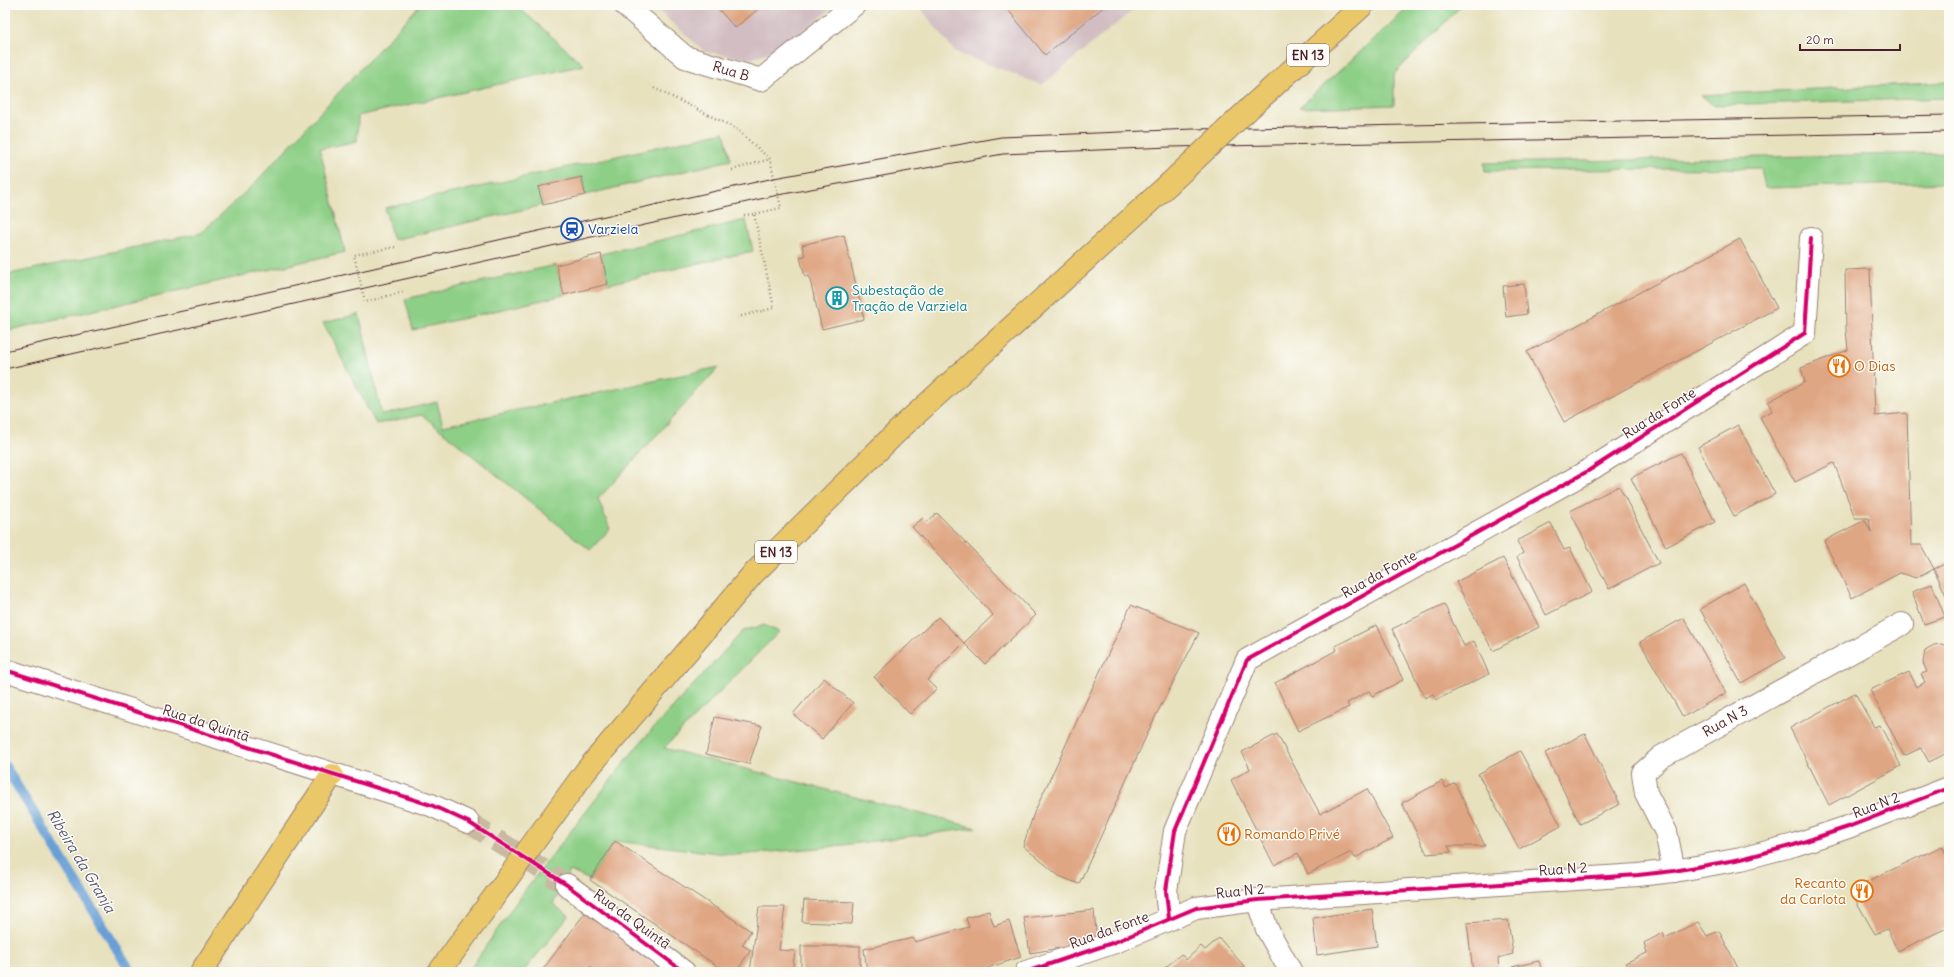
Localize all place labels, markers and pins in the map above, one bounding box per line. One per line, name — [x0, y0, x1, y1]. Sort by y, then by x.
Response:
station icon: Varziela — [559, 216, 585, 242]
place label: Varziela — [588, 220, 638, 238]
place label: Subestação de Tração de Varziela — [852, 281, 967, 315]
building icon: Subestação de Tração de Varziela — [824, 285, 850, 311]
restaurant icon: O Dias — [1826, 353, 1852, 379]
place label: O Dias — [1854, 357, 1896, 375]
restaurant icon: Romando Privé — [1216, 821, 1242, 847]
place label: Romando Privé — [1244, 825, 1340, 843]
place label: Recanto da Carlota — [1780, 874, 1846, 908]
restaurant icon: Recanto da Carlota — [1849, 878, 1875, 904]

